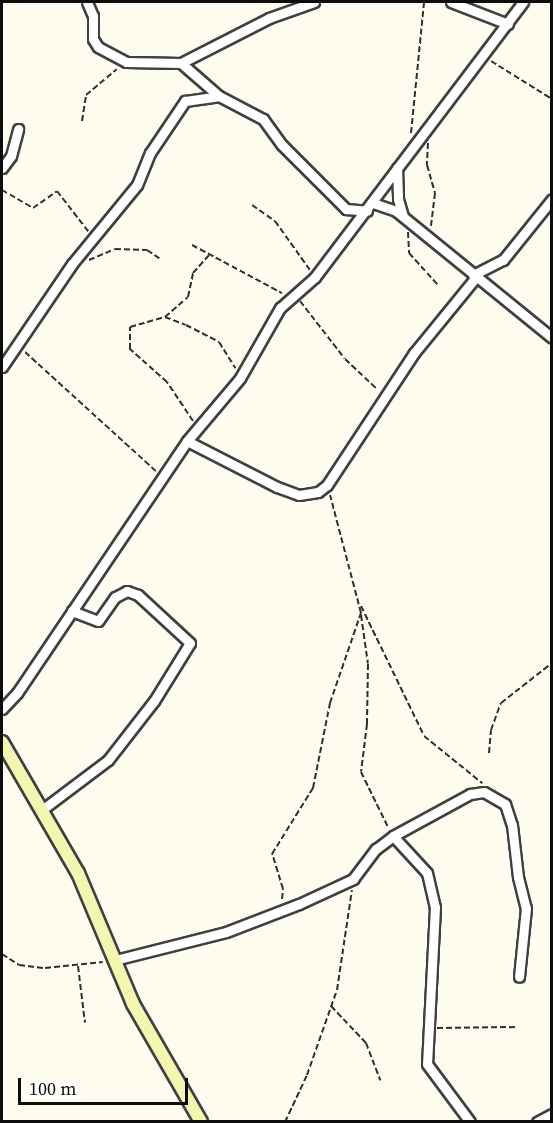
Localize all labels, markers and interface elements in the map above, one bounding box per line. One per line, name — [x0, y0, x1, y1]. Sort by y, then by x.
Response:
scale bar — [21, 1066, 190, 1104]
text: 100 m — [29, 1076, 76, 1101]

